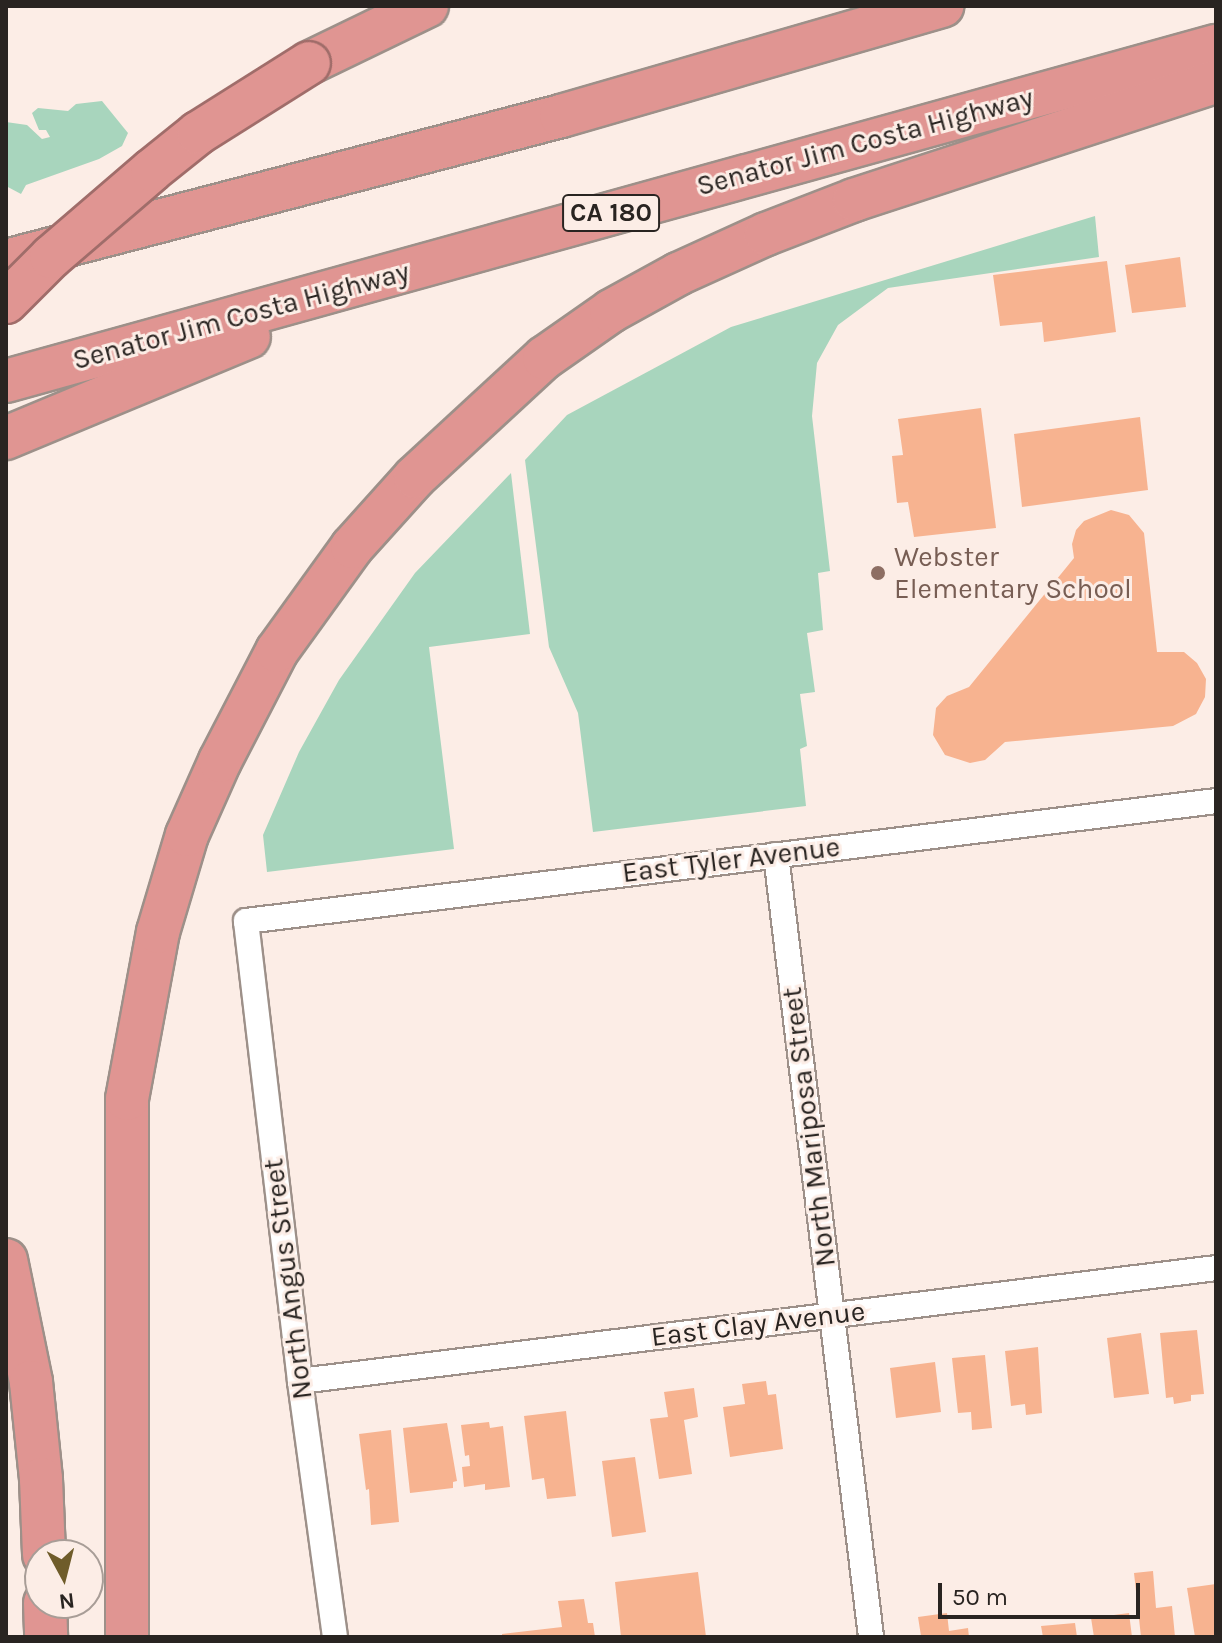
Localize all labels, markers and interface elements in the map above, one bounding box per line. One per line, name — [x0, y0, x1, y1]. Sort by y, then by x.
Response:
street label: Senator Jim Costa Highway — [693, 81, 1037, 203]
road number: CA 180 — [561, 191, 661, 235]
street label: Senator Jim Costa Highway — [69, 255, 413, 377]
place label: Webster Elementary School — [894, 540, 1132, 606]
marker: Webster Elementary School — [869, 564, 887, 582]
street label: East Tyler Avenue — [620, 830, 842, 890]
street label: North Mariposa Street — [775, 985, 843, 1269]
street label: North Angus Street — [257, 1157, 319, 1401]
street label: East Clay Avenue — [649, 1294, 867, 1354]
north arrow — [24, 1539, 104, 1619]
scale bar — [942, 1567, 1144, 1617]
text: 50 m — [952, 1583, 1008, 1611]
text: N — [57, 1587, 76, 1615]

